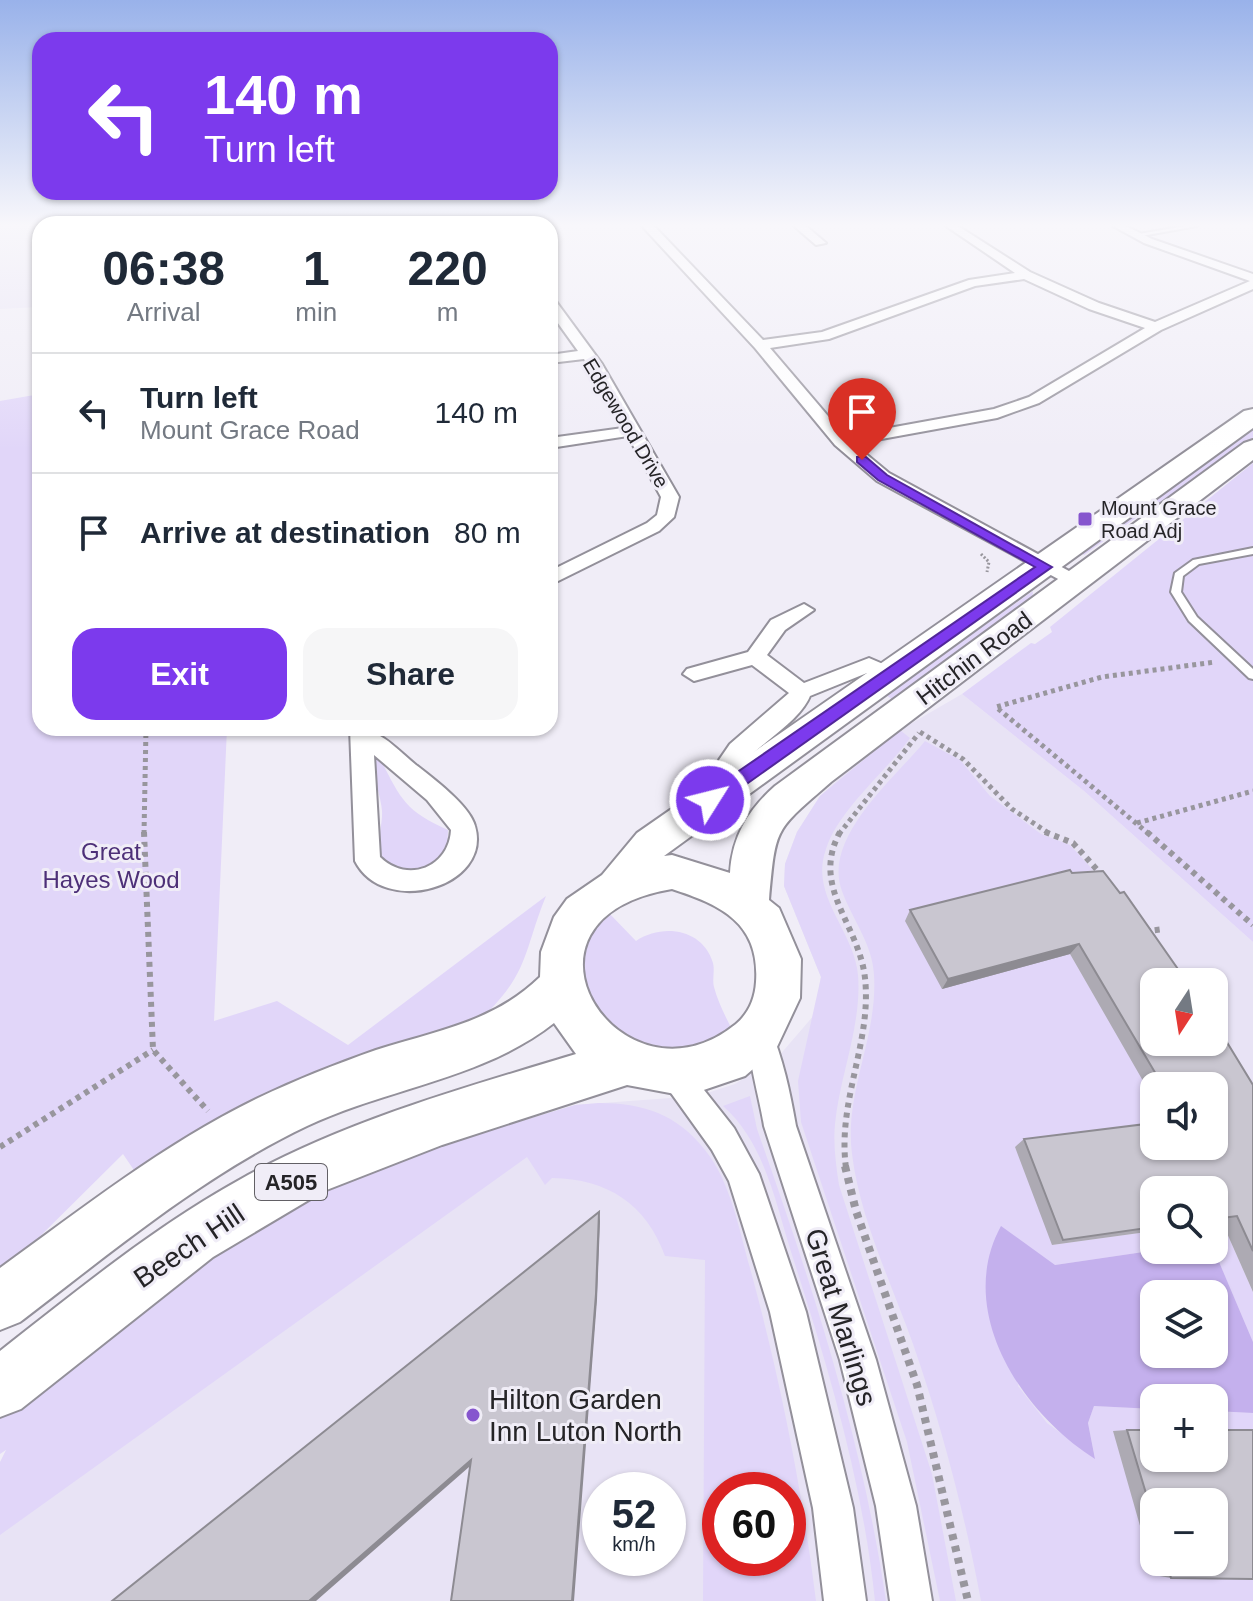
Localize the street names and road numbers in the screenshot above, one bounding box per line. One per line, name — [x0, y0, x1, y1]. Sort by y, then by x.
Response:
street label: Edgewood Drive — [579, 354, 673, 492]
street label: Hitchin Road — [911, 606, 1037, 710]
road number: A505 — [255, 1164, 327, 1200]
street label: Beech Hill — [128, 1198, 250, 1294]
street label: Great Marlings — [799, 1225, 883, 1409]

